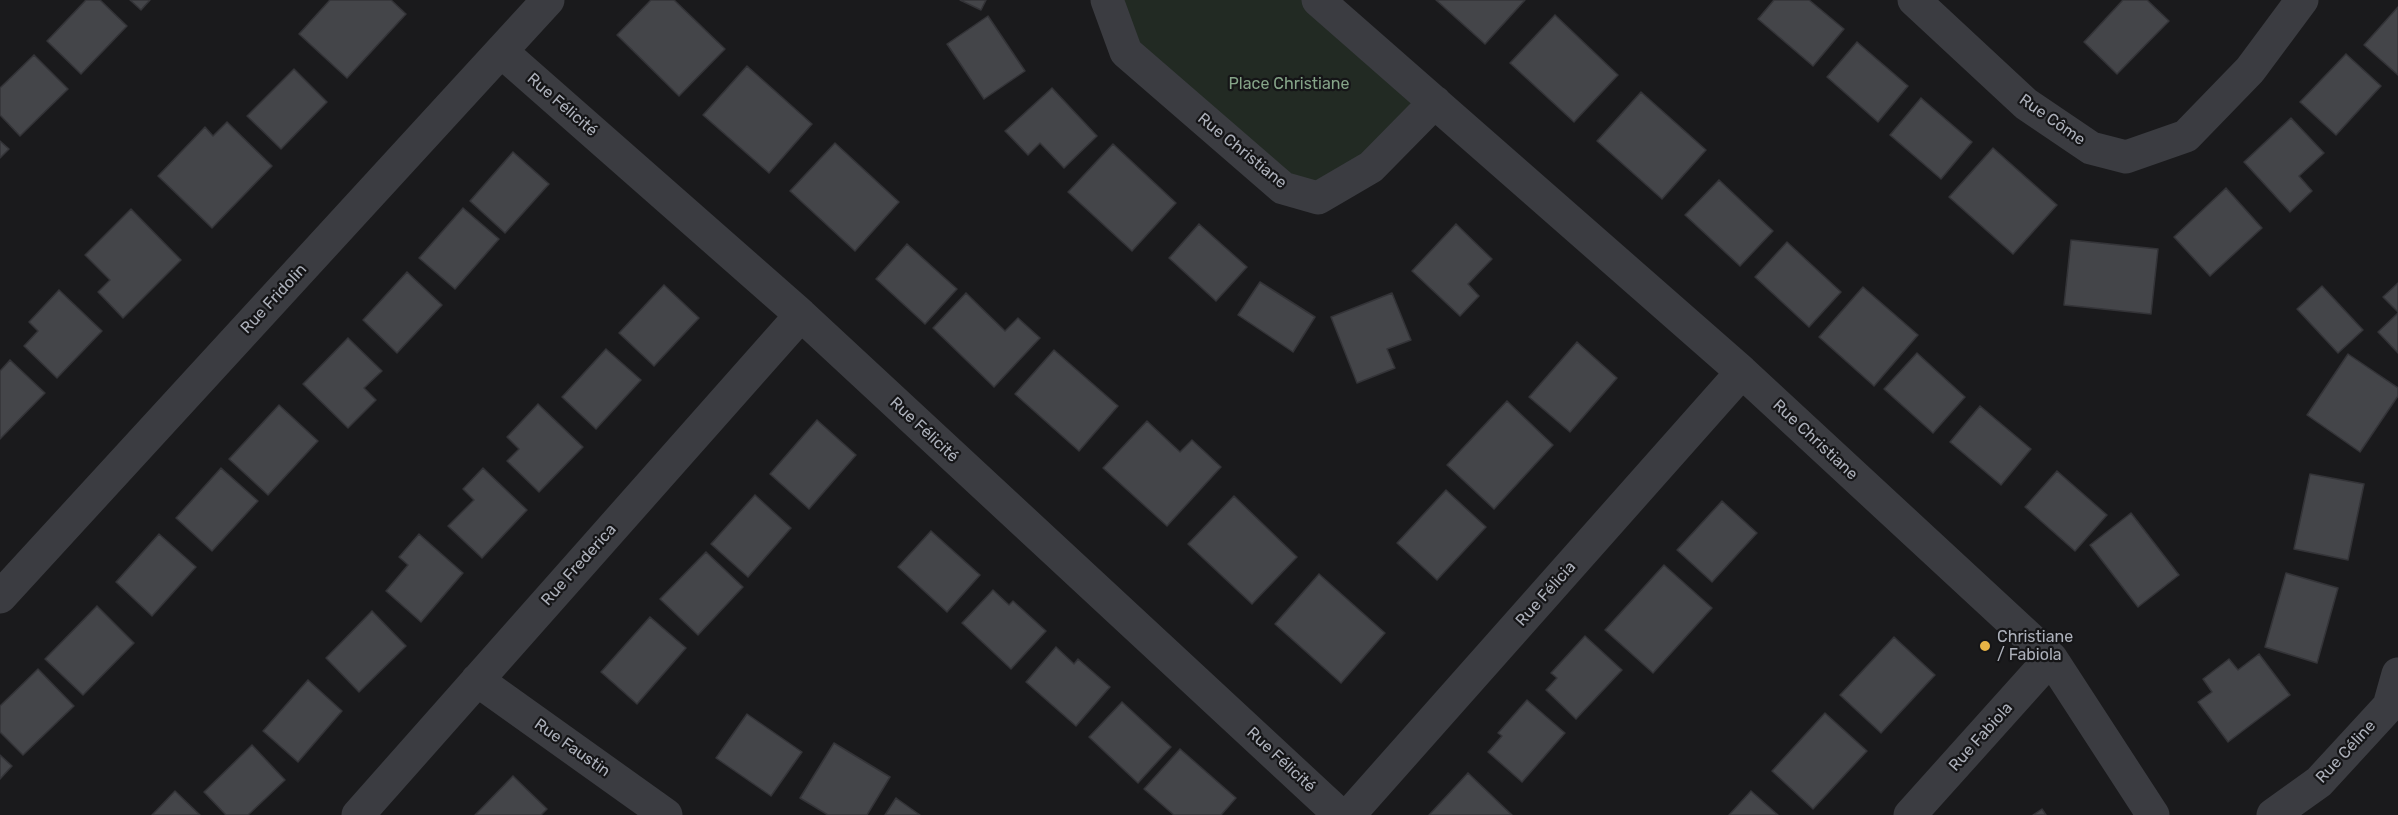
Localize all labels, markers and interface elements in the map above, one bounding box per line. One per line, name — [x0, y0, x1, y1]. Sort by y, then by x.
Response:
street label: Rue Félicité — [523, 69, 601, 141]
park label: Place Christiane — [1229, 74, 1349, 94]
street label: Rue Côme — [2015, 90, 2089, 150]
street label: Rue Christiane — [1194, 109, 1290, 193]
street label: Rue Fridolin — [237, 260, 311, 338]
street label: Rue Félicité — [886, 393, 962, 467]
street label: Rue Christiane — [1769, 396, 1861, 484]
street label: Rue Frederica — [537, 520, 621, 610]
street label: Rue Félicia — [1512, 558, 1580, 630]
place label: Christiane / Fabiola — [1997, 627, 2073, 665]
marker: Christiane / Fabiola — [1978, 639, 1992, 653]
street label: Rue Fabiola — [1945, 699, 2017, 775]
street label: Rue Faustin — [530, 715, 614, 781]
street label: Rue Céline — [2312, 717, 2380, 787]
street label: Rue Félicité — [1243, 723, 1319, 797]

